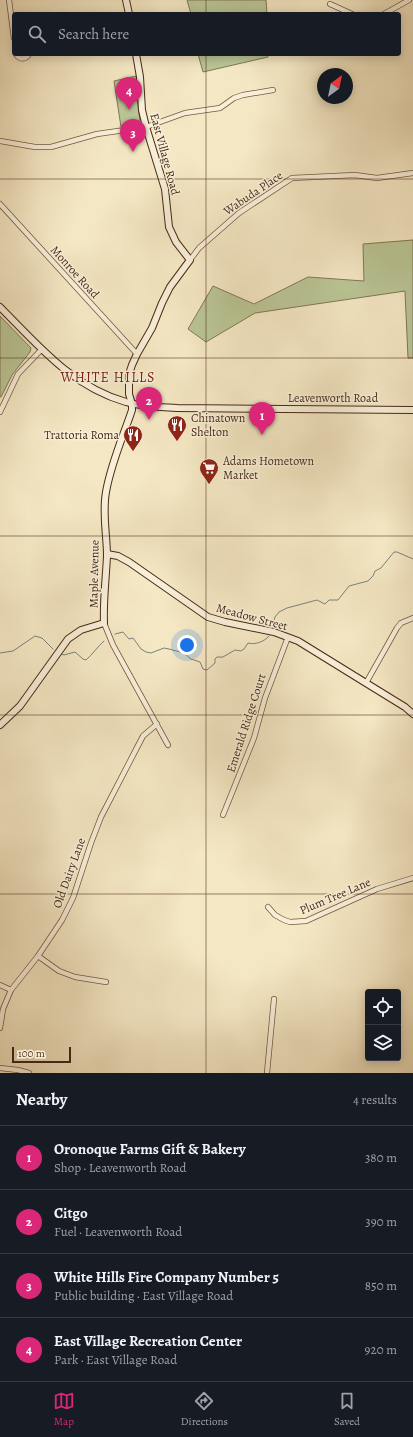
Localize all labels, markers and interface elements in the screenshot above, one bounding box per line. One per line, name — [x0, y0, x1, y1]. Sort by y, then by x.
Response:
search box — [12, 12, 401, 56]
icon: search — [26, 23, 48, 45]
text: Search here — [58, 24, 129, 44]
north arrow — [317, 68, 353, 104]
pin: 4 — [116, 77, 142, 110]
street label: East Village Road — [146, 111, 184, 197]
pin: 3 — [120, 119, 146, 152]
street label: Wabuda Place — [219, 167, 286, 219]
street label: Monroe Road — [47, 242, 103, 302]
district label: WHITE HILLS — [59, 368, 156, 387]
pin: 2 — [136, 387, 162, 420]
street label: Leavenworth Road — [288, 390, 379, 406]
pin: 1 — [249, 402, 275, 435]
place label: Chinatown Shelton — [191, 410, 246, 440]
restaurant icon: Chinatown Shelton — [166, 414, 188, 442]
restaurant icon: Trattoria Roma — [122, 424, 144, 452]
place label: Trattoria Roma — [44, 427, 119, 443]
place label: Adams Hometown Market — [222, 453, 314, 483]
supermarket icon: Adams Hometown Market — [198, 457, 220, 485]
street label: Maple Avenue — [85, 540, 103, 608]
street label: Meadow Street — [214, 600, 290, 634]
your location — [177, 635, 197, 655]
street label: Emerald Ridge Court — [222, 672, 270, 774]
street label: Old Dairy Lane — [49, 836, 89, 910]
street label: Plum Tree Lane — [297, 874, 373, 918]
map controls — [365, 989, 401, 1061]
button: locate — [365, 989, 401, 1025]
button: layers — [365, 1025, 401, 1061]
scale bar — [12, 1045, 71, 1064]
text: 100 m — [18, 1046, 45, 1061]
text: Nearby — [16, 1088, 67, 1111]
text: 4 results — [353, 1091, 397, 1108]
text: Oronoque Farms Gift & Bakery — [54, 1139, 246, 1159]
text: 1 — [27, 1149, 31, 1166]
text: 380 m — [365, 1149, 397, 1166]
text: Shop · Leavenworth Road — [54, 1159, 187, 1176]
text: Citgo — [54, 1203, 88, 1223]
text: 2 — [26, 1213, 32, 1230]
text: 390 m — [365, 1213, 397, 1230]
text: Fuel · Leavenworth Road — [54, 1223, 182, 1240]
text: White Hills Fire Company Number 5 — [54, 1267, 279, 1287]
text: 3 — [26, 1277, 32, 1294]
text: 850 m — [365, 1277, 397, 1294]
text: Public building · East Village Road — [54, 1287, 233, 1304]
text: East Village Recreation Center — [54, 1331, 242, 1351]
text: 4 — [26, 1341, 32, 1358]
text: 920 m — [365, 1341, 397, 1358]
text: Park · East Village Road — [54, 1351, 177, 1368]
tab: Map — [53, 1390, 75, 1429]
tab: Directions — [181, 1390, 228, 1429]
tab: Saved — [334, 1390, 360, 1429]

